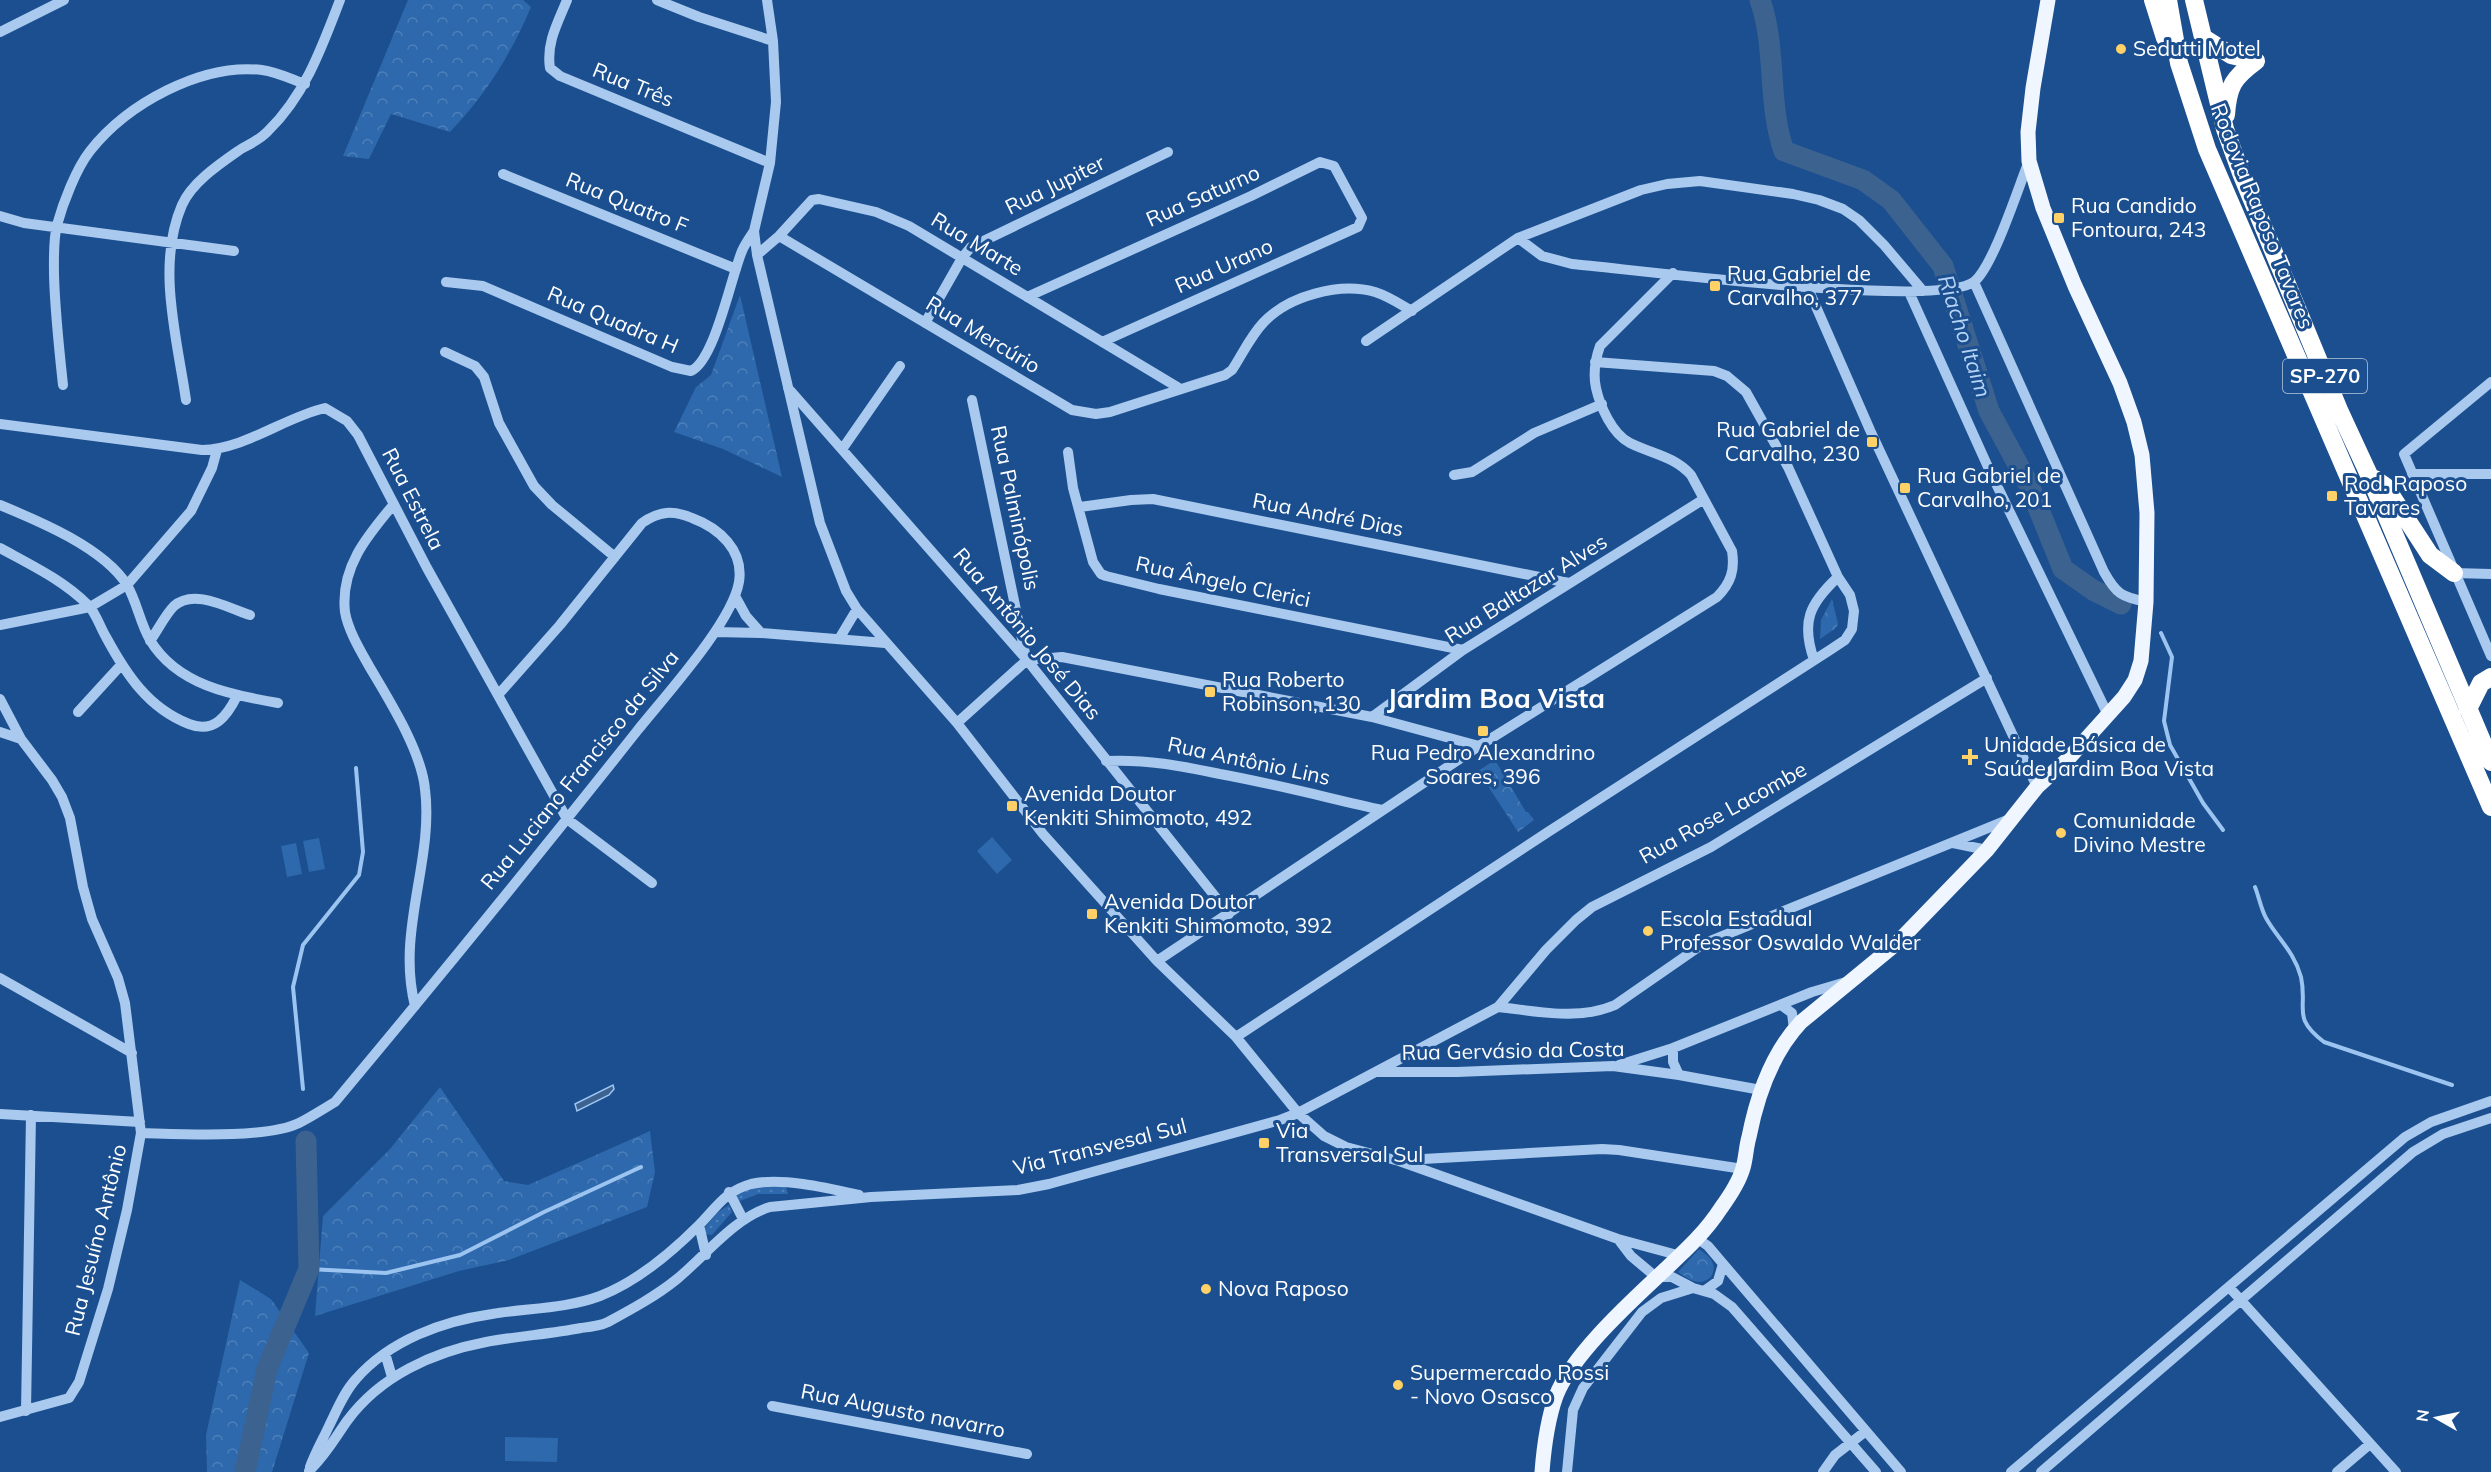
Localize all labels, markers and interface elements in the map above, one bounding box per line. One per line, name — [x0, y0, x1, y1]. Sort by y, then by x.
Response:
place label: Sedutti Motel — [2133, 35, 2261, 61]
marker: Sedutti Motel — [2114, 42, 2128, 56]
street label: Rua Três — [589, 56, 678, 112]
street label: Rodovia Raposo Tavares — [2206, 99, 2320, 332]
street label: Rua Jupiter — [1000, 149, 1109, 219]
street label: Rua Saturno — [1142, 158, 1264, 232]
street label: Rua Quatro F — [562, 166, 693, 239]
place label: Rua Candido Fontoura, 243 — [2071, 192, 2206, 242]
street label: Rua Marte — [927, 206, 1028, 281]
marker: Rua Candido Fontoura, 243 — [2052, 211, 2066, 225]
street label: Rua Urano — [1171, 232, 1277, 298]
place label: Rua Gabriel de Carvalho, 377 — [1727, 260, 1871, 310]
water label: Riacho Itaim — [1932, 271, 1998, 401]
marker: Rua Gabriel de Carvalho, 377 — [1708, 279, 1722, 293]
street label: Rua Quadra H — [544, 280, 683, 358]
street label: Rua Mercúrio — [922, 290, 1045, 378]
road number: SP-270 — [2283, 359, 2367, 393]
place label: Rua Gabriel de Carvalho, 230 — [1716, 416, 1860, 466]
street label: Rua Palminópolis — [986, 423, 1046, 593]
marker: Rua Gabriel de Carvalho, 230 — [1865, 435, 1879, 449]
street label: Rua Estrela — [377, 443, 451, 554]
place label: Rua Gabriel de Carvalho, 201 — [1917, 462, 2061, 512]
place label: Rod. Raposo Tavares — [2344, 470, 2467, 520]
marker: Rua Gabriel de Carvalho, 201 — [1898, 481, 1912, 495]
street label: Rua André Dias — [1251, 487, 1406, 541]
marker: Rod. Raposo Tavares — [2325, 489, 2339, 503]
street label: Rua Baltazar Alves — [1440, 528, 1611, 649]
street label: Rua Antônio José Dias — [948, 542, 1107, 725]
street label: Rua Ângelo Clerici — [1134, 550, 1313, 612]
street label: Rua Luciano Francisco da Silva — [475, 644, 684, 894]
place label: Rua Roberto Robinson, 130 — [1222, 666, 1361, 716]
district label: Jardim Boa Vista — [1387, 681, 1605, 715]
marker: Rua Roberto Robinson, 130 — [1203, 685, 1217, 699]
marker: Rua Pedro Alexandrino Soares, 396 — [1476, 724, 1490, 738]
street label: Rua Antônio Lins — [1165, 730, 1333, 790]
place label: Unidade Básica de Saúde Jardim Boa Vista — [1984, 731, 2214, 781]
place label: Rua Pedro Alexandrino Soares, 396 — [1371, 739, 1595, 789]
marker: Unidade Básica de Saúde Jardim Boa Vista — [1961, 748, 1979, 766]
street label: Rua Rose Lacombe — [1634, 755, 1811, 869]
place label: Avenida Doutor Kenkiti Shimomoto, 492 — [1024, 780, 1252, 830]
marker: Avenida Doutor Kenkiti Shimomoto, 492 — [1005, 799, 1019, 813]
place label: Comunidade Divino Mestre — [2073, 807, 2206, 857]
marker: Comunidade Divino Mestre — [2054, 826, 2068, 840]
place label: Avenida Doutor Kenkiti Shimomoto, 392 — [1104, 888, 1332, 938]
place label: Escola Estadual Professor Oswaldo Walder — [1660, 905, 1921, 955]
marker: Avenida Doutor Kenkiti Shimomoto, 392 — [1085, 907, 1099, 921]
marker: Escola Estadual Professor Oswaldo Walder — [1641, 924, 1655, 938]
street label: Rua Gervásio da Costa — [1401, 1035, 1625, 1065]
street label: Via Transvesal Sul — [1010, 1112, 1189, 1180]
place label: Via Transversal Sul — [1276, 1117, 1423, 1167]
marker: Via Transversal Sul — [1257, 1136, 1271, 1150]
street label: Rua Jesuíno Antônio — [59, 1141, 131, 1338]
place label: Nova Raposo — [1218, 1275, 1349, 1301]
marker: Nova Raposo — [1199, 1282, 1213, 1296]
place label: Supermercado Rossi - Novo Osasco — [1410, 1359, 1609, 1409]
street label: Rua Augusto navarro — [799, 1377, 1008, 1443]
marker: Supermercado Rossi - Novo Osasco — [1391, 1378, 1405, 1392]
north arrow — [2407, 1388, 2467, 1448]
text: N — [2411, 1408, 2433, 1423]

